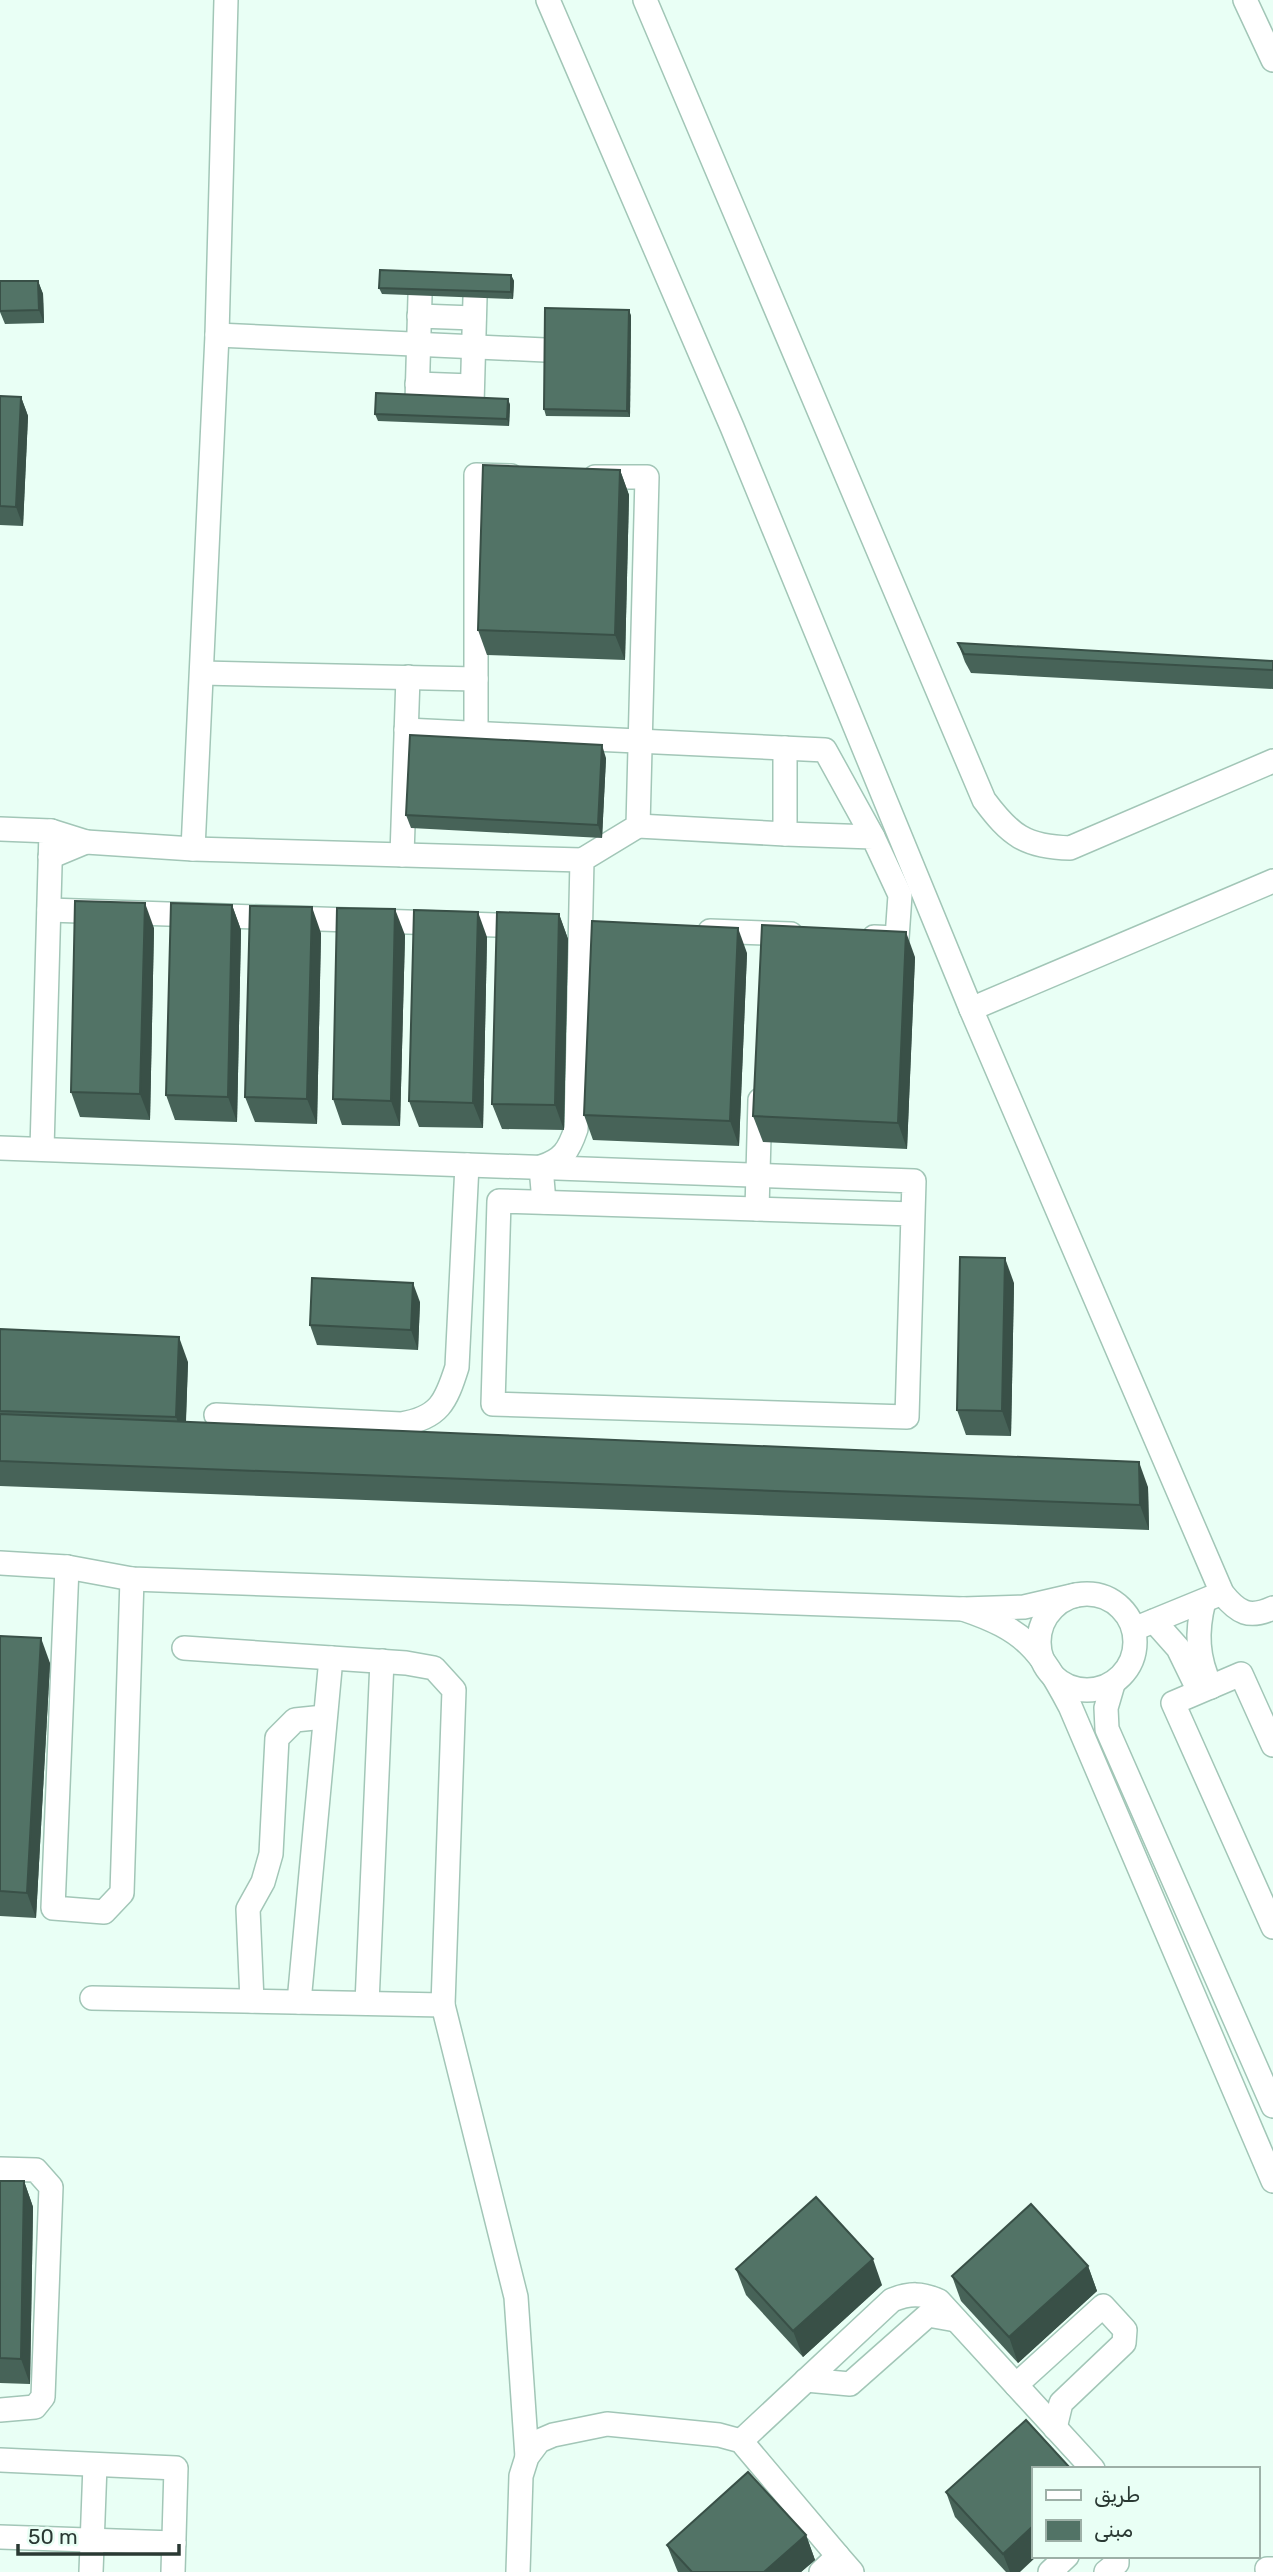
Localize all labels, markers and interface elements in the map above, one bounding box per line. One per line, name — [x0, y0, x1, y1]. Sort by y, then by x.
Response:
legend — [1032, 2467, 1259, 2558]
text: طريق — [1094, 2482, 1140, 2507]
scale bar — [18, 2512, 178, 2556]
text: مبنى — [1094, 2517, 1133, 2542]
text: 50 m — [28, 2524, 78, 2549]

